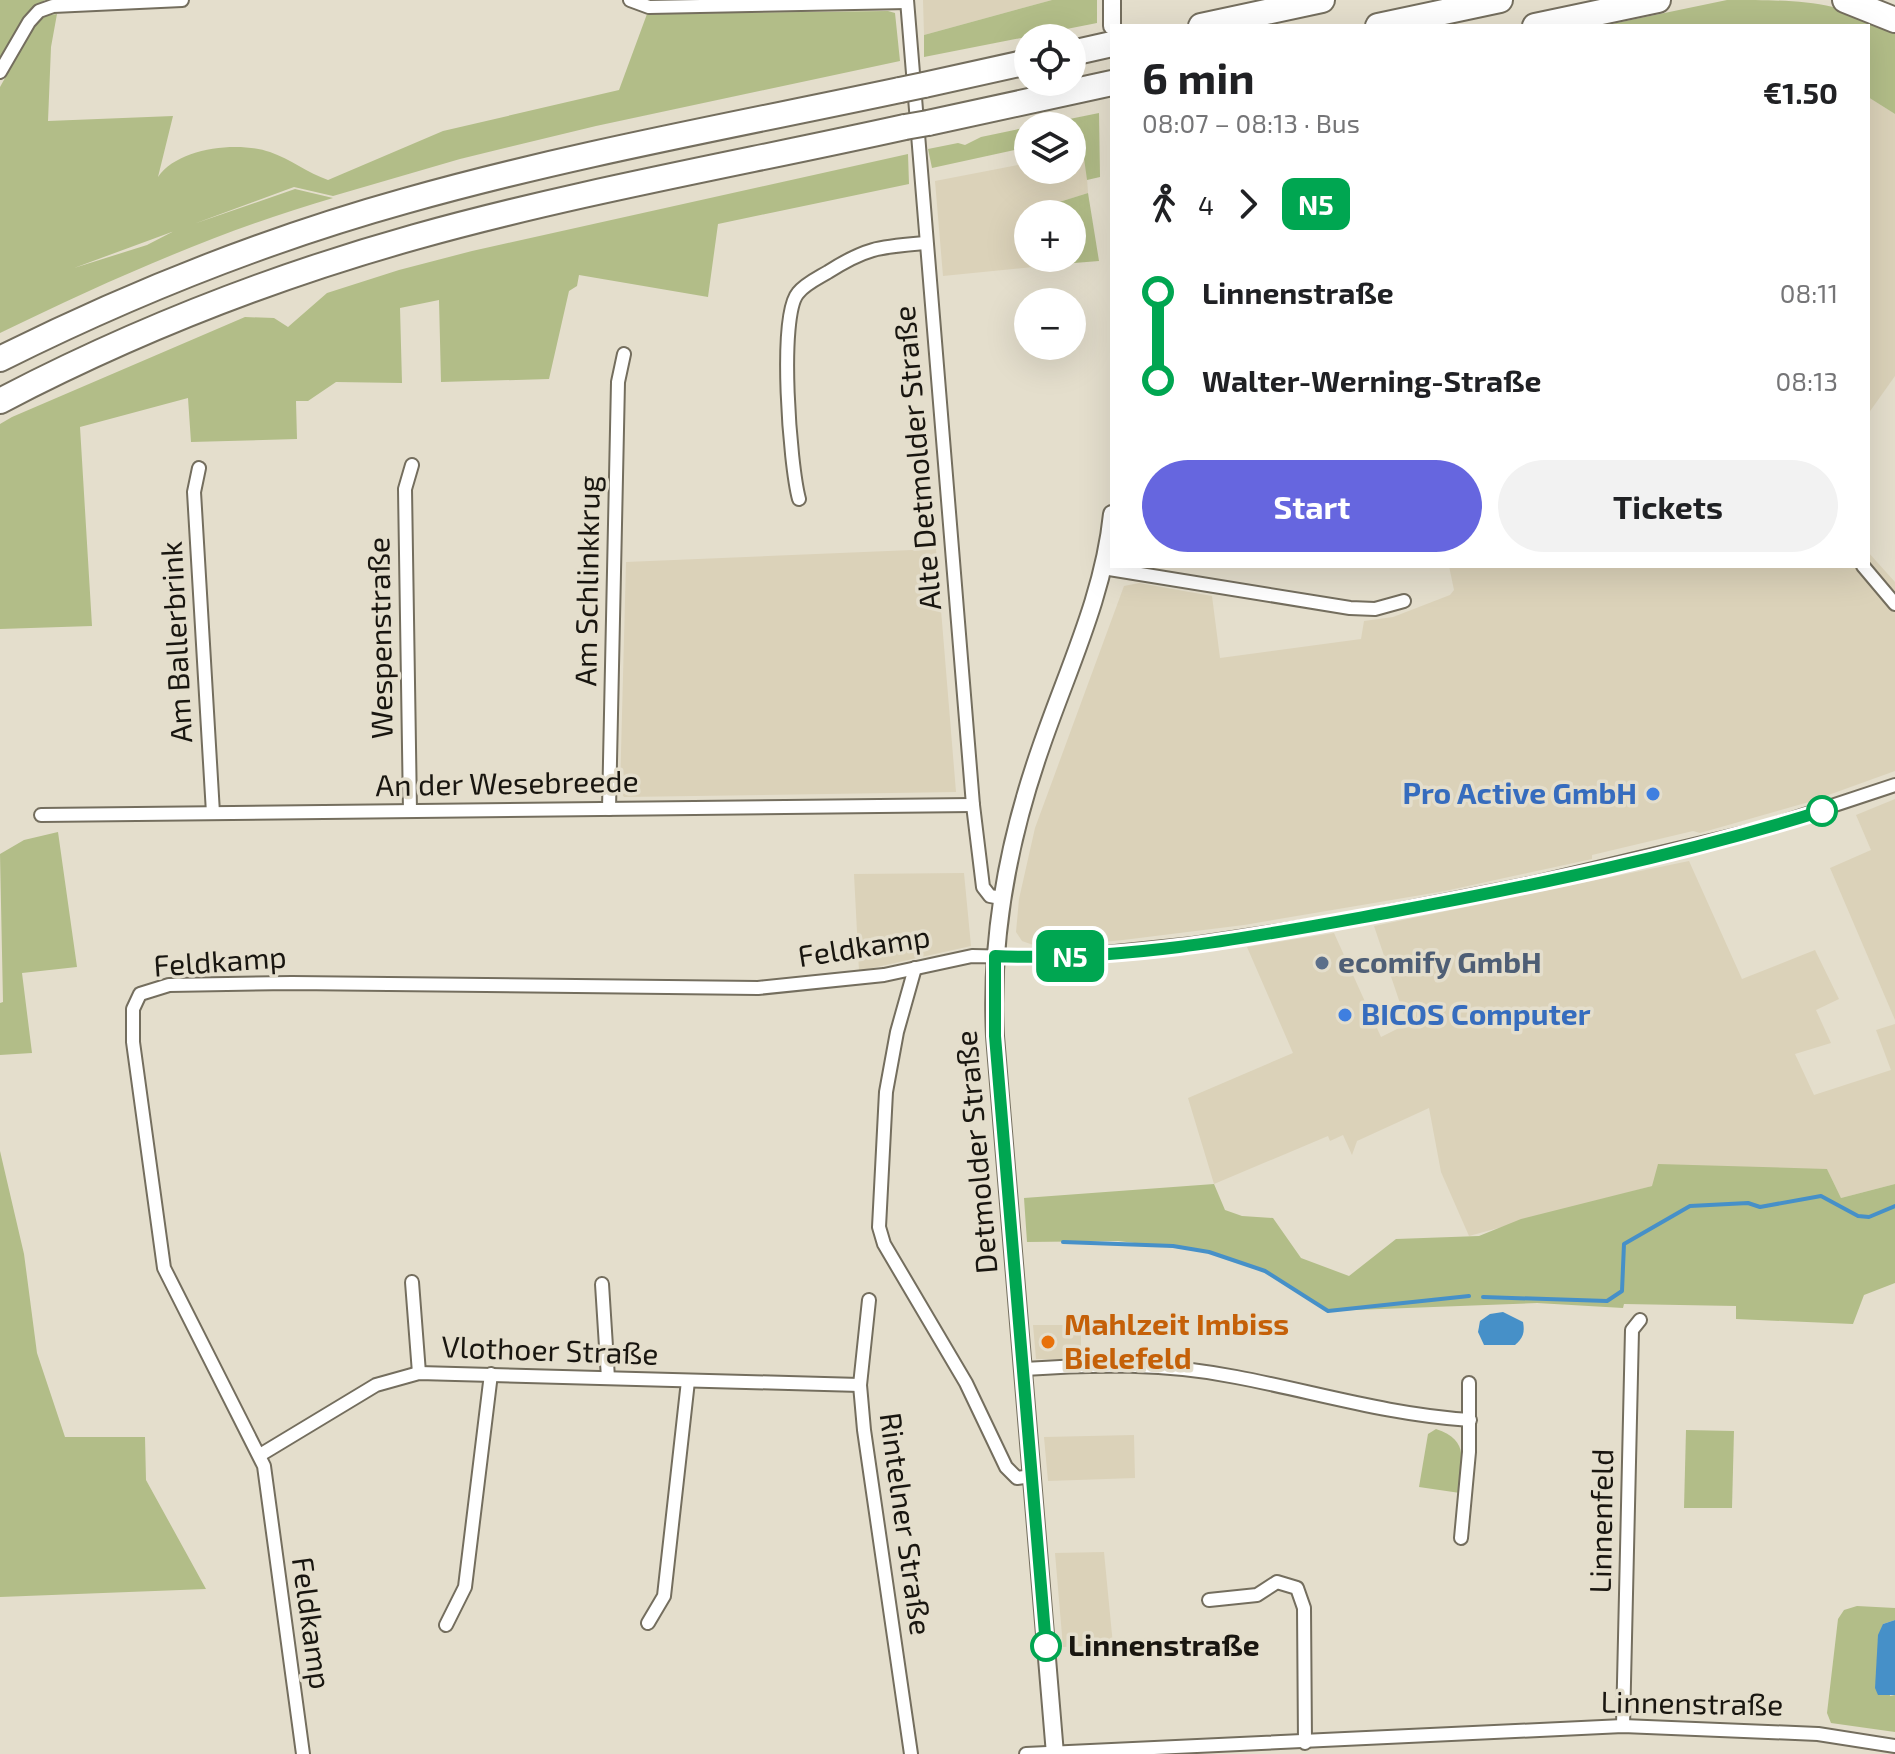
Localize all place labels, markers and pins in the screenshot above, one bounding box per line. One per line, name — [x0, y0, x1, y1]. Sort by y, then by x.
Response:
place label: Pro Active GmbH — [1402, 774, 1637, 810]
marker: Pro Active GmbH — [1644, 785, 1662, 803]
unlabelled marker — [1807, 796, 1837, 826]
place label: ecomify GmbH — [1338, 943, 1542, 980]
marker: ecomify GmbH — [1313, 954, 1331, 972]
place label: BICOS Computer — [1361, 995, 1591, 1031]
marker: BICOS Computer — [1336, 1006, 1354, 1024]
place label: Mahlzeit Imbiss Bielefeld — [1064, 1305, 1289, 1375]
marker: Mahlzeit Imbiss Bielefeld — [1039, 1333, 1057, 1351]
place label: Linnenstraße — [1068, 1626, 1260, 1662]
marker: Linnenstraße — [1031, 1631, 1061, 1661]

